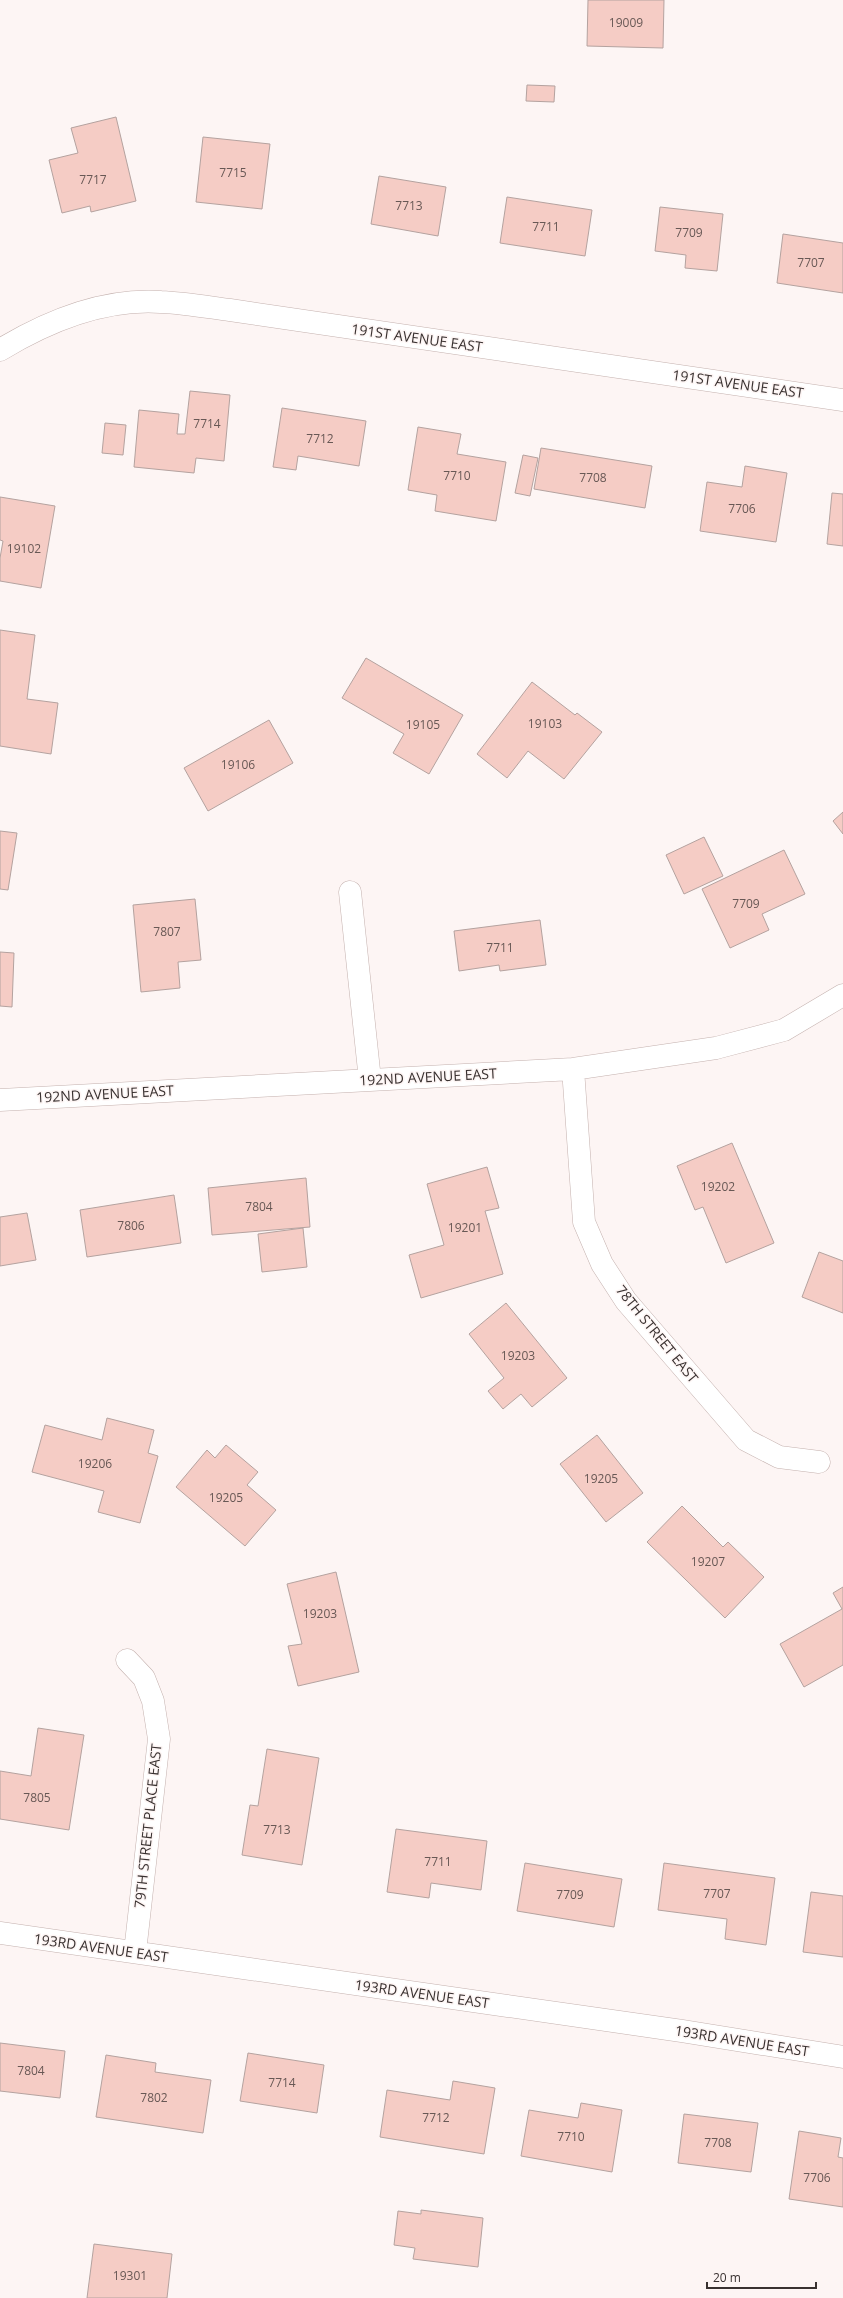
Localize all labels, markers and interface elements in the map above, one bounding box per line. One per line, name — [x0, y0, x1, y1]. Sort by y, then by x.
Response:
house number: 19009 — [609, 14, 643, 31]
house number: 7715 — [219, 164, 247, 181]
house number: 7717 — [79, 171, 107, 188]
house number: 7713 — [395, 197, 423, 214]
house number: 7711 — [532, 218, 560, 235]
house number: 7709 — [675, 224, 703, 241]
house number: 7707 — [797, 254, 825, 271]
street label: 191ST AVENUE EAST — [350, 319, 484, 356]
street label: 191ST AVENUE EAST — [671, 365, 805, 402]
house number: 7714 — [193, 415, 221, 432]
house number: 7712 — [306, 430, 334, 447]
house number: 7710 — [443, 467, 471, 484]
house number: 7708 — [579, 469, 607, 486]
house number: 7706 — [728, 500, 756, 517]
house number: 19102 — [7, 540, 41, 557]
house number: 19103 — [528, 715, 562, 732]
house number: 19105 — [406, 716, 440, 733]
house number: 19106 — [221, 756, 255, 773]
house number: 7709 — [732, 895, 760, 912]
house number: 7807 — [153, 923, 181, 940]
house number: 7711 — [486, 939, 514, 956]
street label: 192ND AVENUE EAST — [359, 1063, 497, 1090]
street label: 192ND AVENUE EAST — [36, 1080, 174, 1107]
house number: 19202 — [701, 1178, 735, 1195]
house number: 7804 — [245, 1198, 273, 1215]
house number: 7806 — [117, 1217, 145, 1234]
house number: 19201 — [448, 1219, 482, 1236]
street label: 78TH STREET EAST — [612, 1281, 703, 1387]
house number: 19203 — [501, 1347, 535, 1364]
house number: 19206 — [78, 1455, 112, 1472]
house number: 19205 — [584, 1470, 618, 1487]
house number: 19205 — [209, 1489, 243, 1506]
house number: 19207 — [691, 1553, 725, 1570]
house number: 19203 — [303, 1605, 337, 1622]
street label: 79TH STREET PLACE EAST — [129, 1742, 166, 1909]
house number: 7805 — [23, 1789, 51, 1806]
house number: 7713 — [263, 1821, 291, 1838]
house number: 7711 — [424, 1853, 452, 1870]
house number: 7707 — [703, 1885, 731, 1902]
house number: 7709 — [556, 1886, 584, 1903]
street label: 193RD AVENUE EAST — [33, 1929, 170, 1966]
street label: 193RD AVENUE EAST — [354, 1975, 491, 2012]
street label: 193RD AVENUE EAST — [674, 2021, 811, 2061]
house number: 7804 — [17, 2062, 45, 2079]
house number: 7714 — [268, 2074, 296, 2091]
house number: 7802 — [140, 2089, 168, 2106]
house number: 7712 — [422, 2109, 450, 2126]
house number: 7710 — [557, 2128, 585, 2145]
house number: 7708 — [704, 2134, 732, 2151]
house number: 7706 — [803, 2169, 831, 2186]
scale bar — [707, 2264, 816, 2290]
house number: 19301 — [113, 2267, 147, 2284]
text: 20 m — [713, 2269, 741, 2286]

